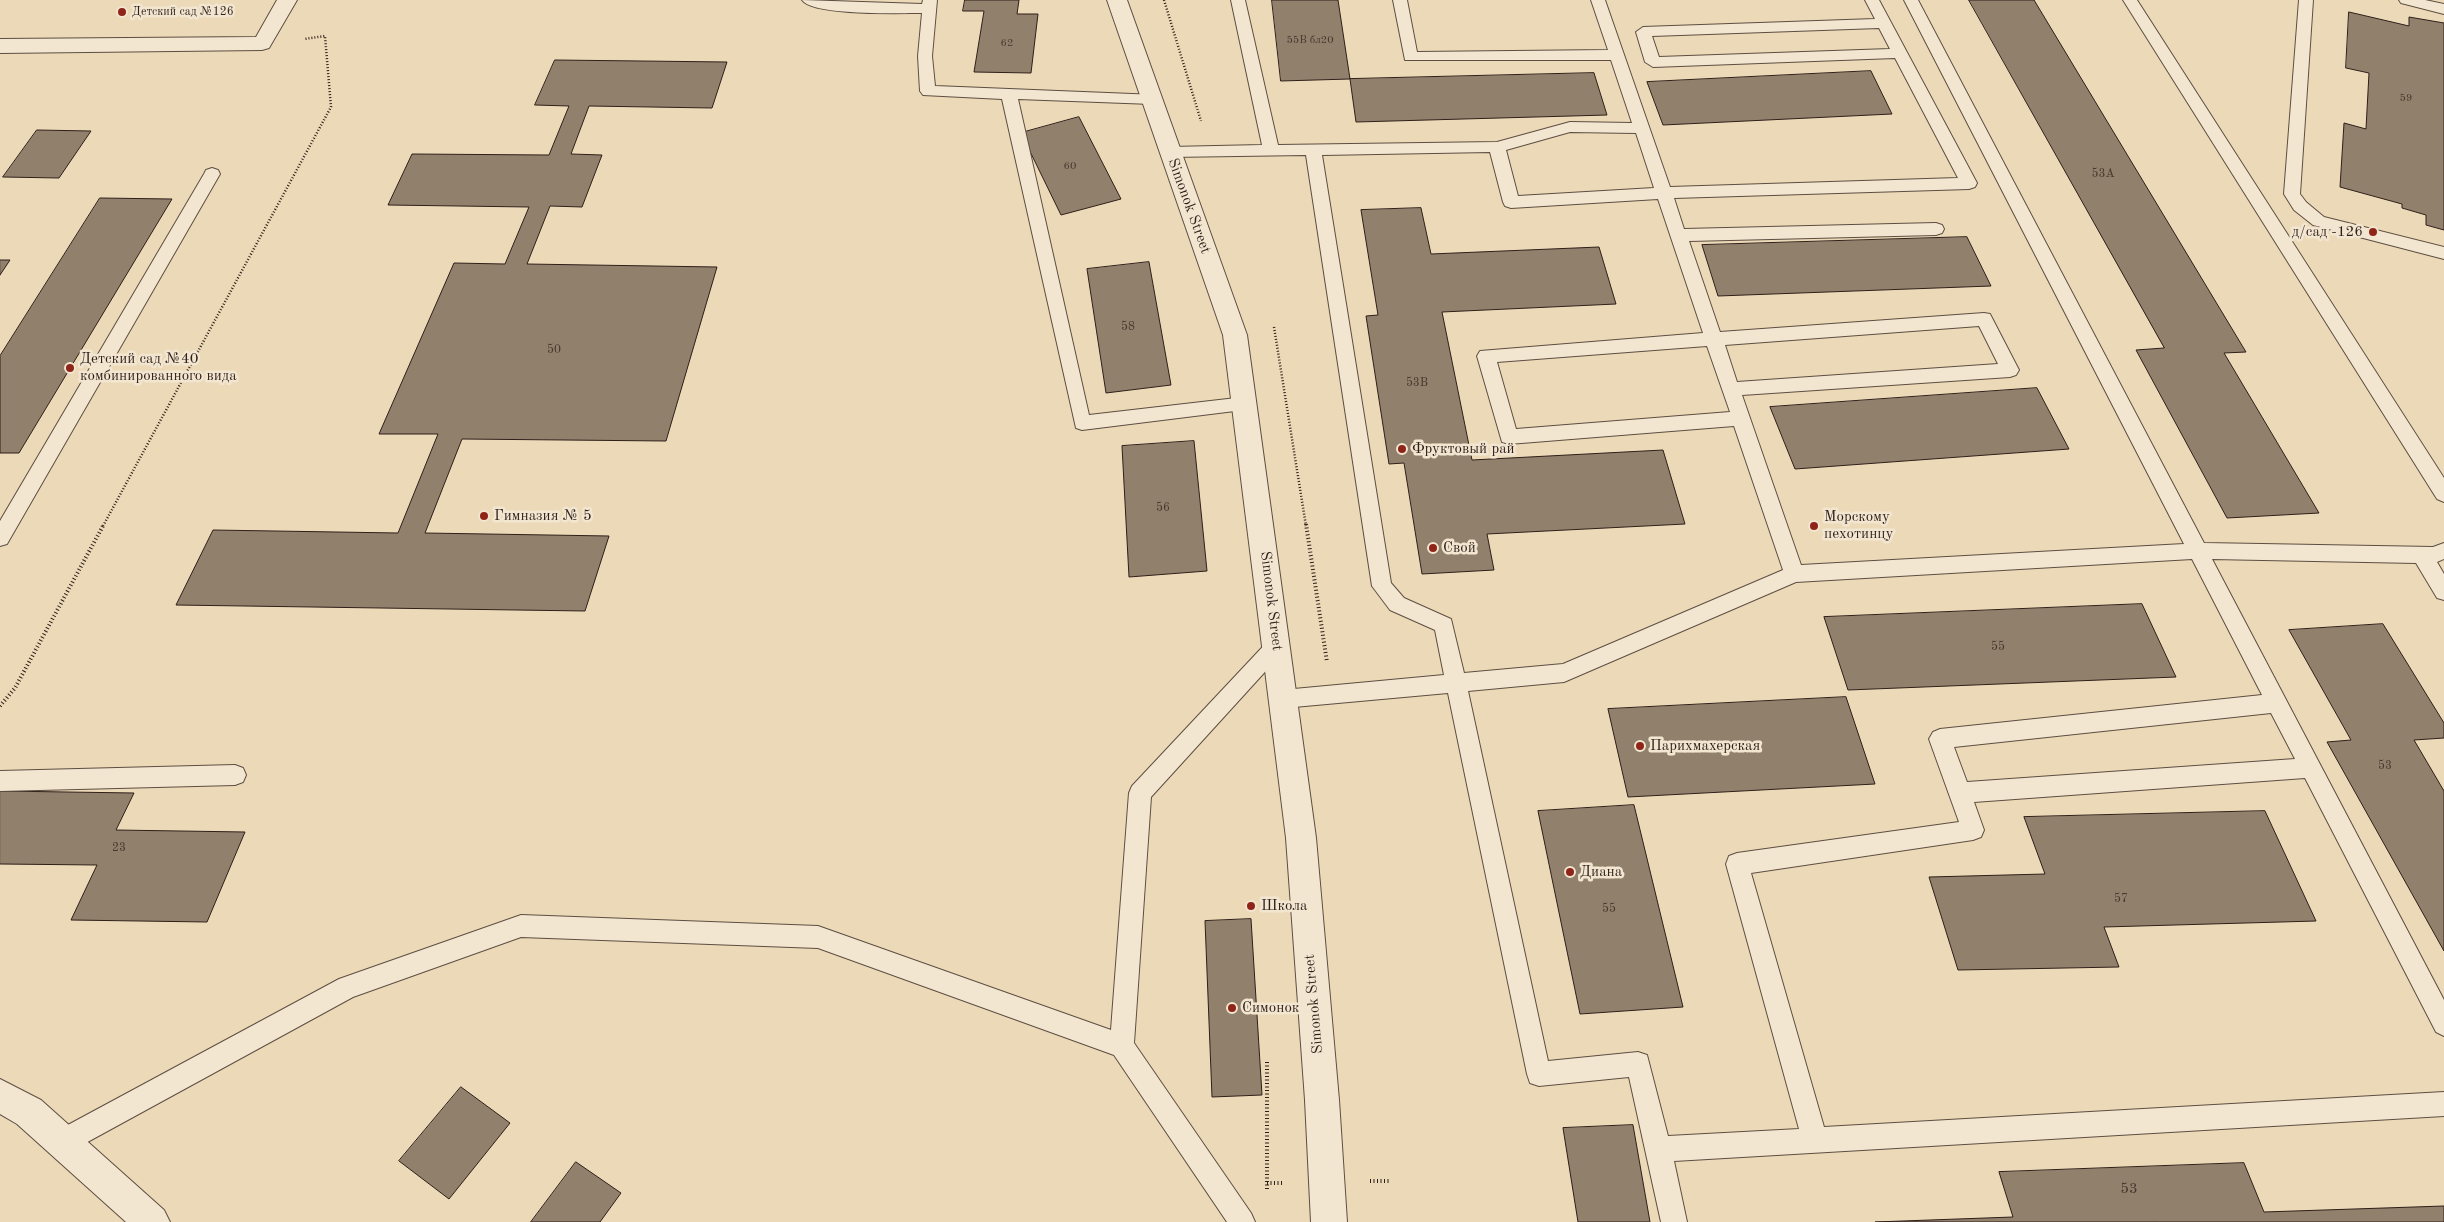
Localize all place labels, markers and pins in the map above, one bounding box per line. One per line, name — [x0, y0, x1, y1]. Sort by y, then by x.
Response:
place label: Детский сад №126 — [132, 5, 234, 19]
marker: Детский сад №126 — [116, 6, 128, 18]
place label: д/сад -126 — [2292, 223, 2363, 241]
marker: д/сад -126 — [2367, 226, 2379, 238]
place label: Детский сад №40 комбинированного вида — [80, 350, 237, 385]
marker: Детский сад №40 комбинированного вида — [64, 362, 76, 374]
place label: Фруктовый рай — [1412, 440, 1515, 458]
marker: Фруктовый рай — [1396, 443, 1408, 455]
place label: Гимназия № 5 — [494, 507, 592, 525]
place label: Морскому пехотинцу — [1824, 508, 1894, 543]
marker: Гимназия № 5 — [478, 510, 490, 522]
marker: Морскому пехотинцу — [1808, 520, 1820, 532]
place label: Свой — [1443, 539, 1476, 557]
marker: Свой — [1427, 542, 1439, 554]
place label: Парихмахерская — [1650, 737, 1760, 755]
marker: Парихмахерская — [1634, 740, 1646, 752]
place label: Диана — [1580, 863, 1622, 881]
marker: Диана — [1564, 866, 1576, 878]
place label: Школа — [1261, 897, 1307, 915]
marker: Школа — [1245, 900, 1257, 912]
place label: Симонок — [1242, 999, 1299, 1017]
marker: Симонок — [1226, 1002, 1238, 1014]

